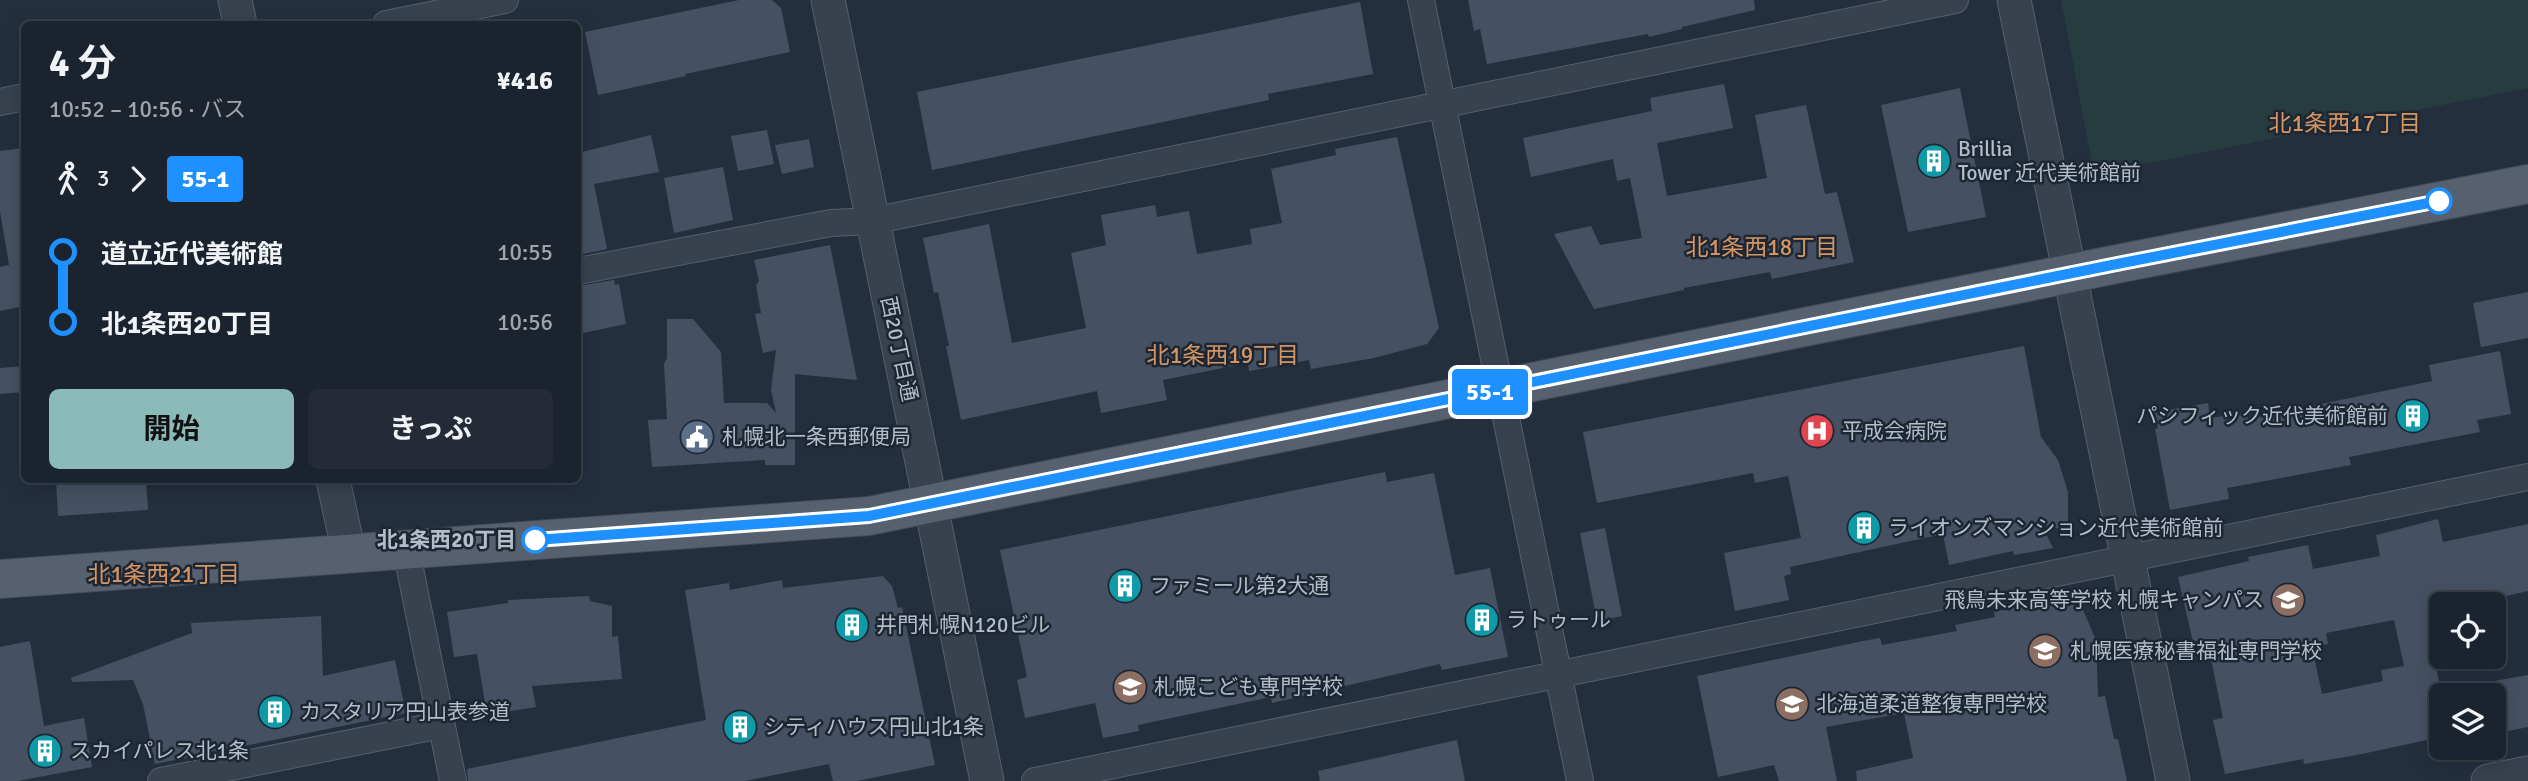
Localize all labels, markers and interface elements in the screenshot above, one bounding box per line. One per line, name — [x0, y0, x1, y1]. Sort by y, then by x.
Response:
text: 4 分 — [49, 40, 116, 87]
text: ¥416 — [497, 65, 553, 97]
text: 10:52 – 10:56 · バス — [49, 95, 246, 124]
district label: 北1条西17丁目 — [2269, 109, 2421, 138]
place label: Brillia Tower 近代美術館前 — [1958, 136, 2141, 186]
building icon: Brillia Tower 近代美術館前 — [1915, 142, 1953, 180]
icon: walk — [49, 160, 87, 198]
icon: forward — [119, 160, 157, 198]
text: 3 — [97, 164, 109, 193]
text: 55-1 — [181, 164, 229, 194]
unlabelled marker — [2426, 188, 2452, 214]
district label: 北1条西18丁目 — [1686, 233, 1838, 262]
text: 10:55 — [497, 238, 553, 267]
text: 道立近代美術館 — [101, 239, 283, 271]
street label: 西20丁目通 — [875, 294, 923, 404]
text: 10:56 — [497, 308, 553, 337]
text: 北1条西20丁目 — [101, 309, 273, 341]
district label: 北1条西19丁目 — [1147, 341, 1299, 370]
line badge: 55-1 — [1441, 369, 1539, 415]
text: 55-1 — [1466, 377, 1514, 407]
button: 開始 — [49, 389, 294, 469]
button: きっぷ — [308, 389, 553, 469]
building icon: パシフィック近代美術館前 — [2394, 397, 2432, 435]
place label: パシフィック近代美術館前 — [2136, 403, 2388, 429]
hospital icon: 平成会病院 — [1798, 412, 1836, 450]
public building icon: 札幌北一条西郵便局 — [678, 418, 716, 456]
place label: 平成会病院 — [1842, 418, 1947, 444]
place label: 札幌北一条西郵便局 — [722, 424, 911, 450]
building icon: ライオンズマンション近代美術館前 — [1845, 509, 1883, 547]
place label: ライオンズマンション近代美術館前 — [1888, 515, 2224, 541]
place label: 北1条西20丁目 — [377, 527, 516, 553]
marker: 北1条西20丁目 — [522, 527, 548, 553]
district label: 北1条西21丁目 — [88, 560, 240, 589]
building icon: ファミール第2大通 — [1106, 567, 1144, 605]
place label: ファミール第2大通 — [1150, 573, 1329, 599]
school or university icon: 飛鳥未来高等学校 札幌キャンパス — [2269, 581, 2307, 619]
place label: 飛鳥未来高等学校 札幌キャンパス — [1944, 587, 2264, 613]
map controls — [2429, 592, 2506, 760]
button: locate — [2429, 592, 2506, 669]
building icon: ラトゥール — [1463, 601, 1501, 639]
building icon: 井門札幌N120ビル — [833, 606, 871, 644]
place label: ラトゥール — [1506, 607, 1611, 633]
place label: 井門札幌N120ビル — [876, 612, 1050, 638]
school or university icon: 札幌医療秘書福祉専門学校 — [2026, 632, 2064, 670]
place label: 札幌医療秘書福祉専門学校 — [2070, 638, 2322, 664]
school or university icon: 札幌こども専門学校 — [1111, 668, 1149, 706]
place label: 札幌こども専門学校 — [1154, 674, 1343, 700]
button: layers — [2429, 683, 2506, 760]
school or university icon: 北海道柔道整復専門学校 — [1773, 685, 1811, 723]
place label: 北海道柔道整復専門学校 — [1816, 691, 2047, 717]
building icon: カスタリア円山表参道 — [256, 693, 294, 731]
place label: カスタリア円山表参道 — [300, 699, 510, 725]
building icon: シティハウス円山北1条 — [721, 708, 759, 746]
place label: シティハウス円山北1条 — [764, 714, 984, 740]
building icon: スカイパレス北1条 — [26, 732, 64, 770]
place label: スカイパレス北1条 — [70, 738, 249, 764]

